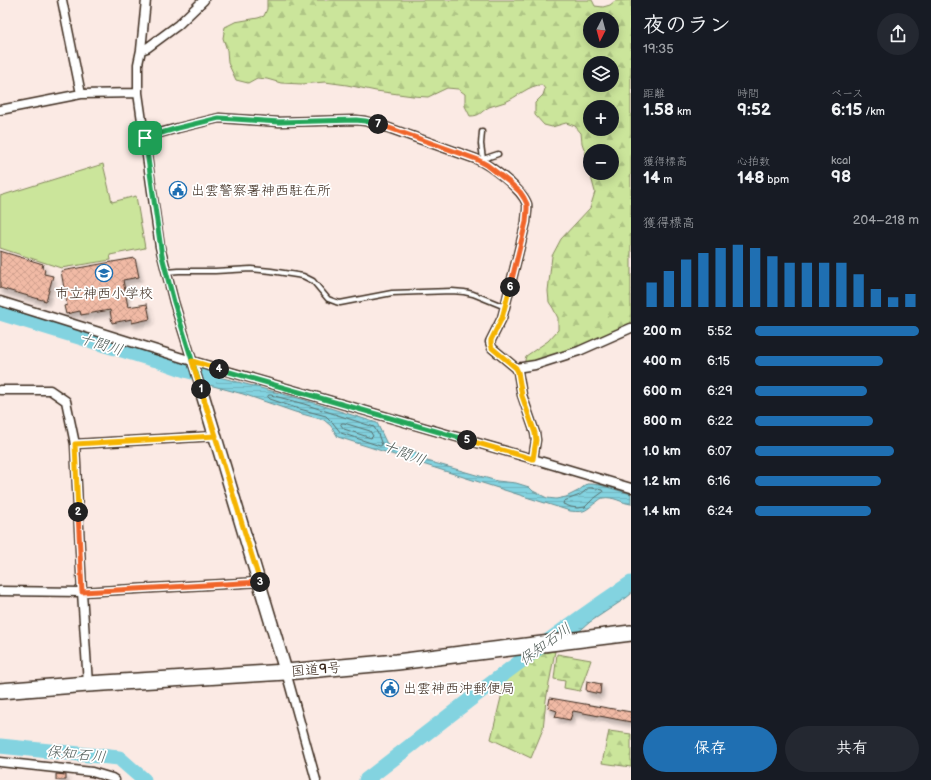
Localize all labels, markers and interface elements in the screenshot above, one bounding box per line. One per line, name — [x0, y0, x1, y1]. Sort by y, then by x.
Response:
north arrow — [583, 12, 619, 48]
map controls — [583, 12, 619, 180]
text: 夜のラン — [643, 12, 731, 39]
button: share — [877, 13, 919, 55]
text: 19:35 — [643, 41, 674, 57]
button: layers — [583, 56, 619, 92]
text: 距離 — [643, 87, 665, 100]
text: 時間 — [737, 87, 759, 100]
text: ペース — [831, 87, 863, 100]
button: + — [583, 100, 619, 136]
text: 1.58 — [643, 100, 674, 120]
text: 9:52 — [737, 100, 771, 120]
text: 6:15 — [831, 100, 862, 120]
text: km — [674, 105, 691, 118]
text: /km — [862, 105, 885, 118]
pin: 7 — [368, 114, 388, 134]
text: 7 — [375, 117, 381, 130]
pin — [128, 121, 162, 155]
icon: arrive — [134, 127, 156, 149]
button: − — [583, 144, 619, 180]
text: kcal — [831, 154, 851, 167]
text: 獲得標高 — [643, 155, 687, 168]
text: 心拍数 — [737, 155, 770, 168]
text: 98 — [831, 167, 851, 187]
text: 14 — [643, 168, 660, 188]
text: 148 — [737, 168, 764, 188]
text: m — [660, 173, 672, 186]
text: bpm — [764, 173, 789, 186]
public building icon: 出雲警察署神西駐在所 — [168, 180, 188, 200]
place label: 出雲警察署神西駐在所 — [191, 182, 331, 199]
text: 204–218 m — [853, 212, 919, 228]
text: 獲得標高 — [643, 215, 695, 231]
school or university icon: 市立神西小学校 — [94, 263, 114, 283]
pin: 6 — [500, 277, 520, 297]
text: 6 — [507, 280, 513, 293]
place label: 市立神西小学校 — [55, 285, 153, 302]
text: 200 m — [643, 323, 681, 339]
text: 5:52 — [707, 323, 732, 339]
water label: 十間川 — [77, 329, 125, 360]
text: 400 m — [643, 353, 681, 369]
text: 6:15 — [707, 353, 730, 369]
pin: 4 — [209, 359, 229, 379]
text: 4 — [216, 362, 222, 375]
pin: 1 — [191, 379, 211, 399]
text: 1 — [199, 382, 203, 395]
text: 600 m — [643, 383, 682, 399]
text: 6:29 — [707, 383, 733, 399]
text: 800 m — [643, 413, 682, 429]
text: 6:22 — [707, 413, 733, 429]
pin: 5 — [457, 430, 477, 450]
text: 5 — [464, 433, 470, 446]
water label: 十間川 — [379, 437, 428, 470]
text: 1.0 km — [643, 443, 681, 459]
text: 6:07 — [707, 443, 732, 459]
text: 1.2 km — [643, 473, 681, 489]
text: 6:16 — [707, 473, 731, 489]
pin: 2 — [68, 502, 88, 522]
text: 1.4 km — [643, 503, 680, 519]
text: 6:24 — [707, 503, 733, 519]
text: 2 — [75, 505, 81, 518]
pin: 3 — [250, 572, 270, 592]
text: 3 — [257, 575, 263, 588]
water label: 保知石川 — [515, 619, 575, 670]
street label: 国道9号 — [290, 659, 342, 680]
public building icon: 出雲神西沖郵便局 — [380, 678, 400, 698]
place label: 出雲神西沖郵便局 — [403, 680, 515, 697]
button: 保存 — [643, 726, 777, 772]
button: 共有 — [785, 726, 919, 772]
water label: 保知石川 — [45, 742, 107, 767]

